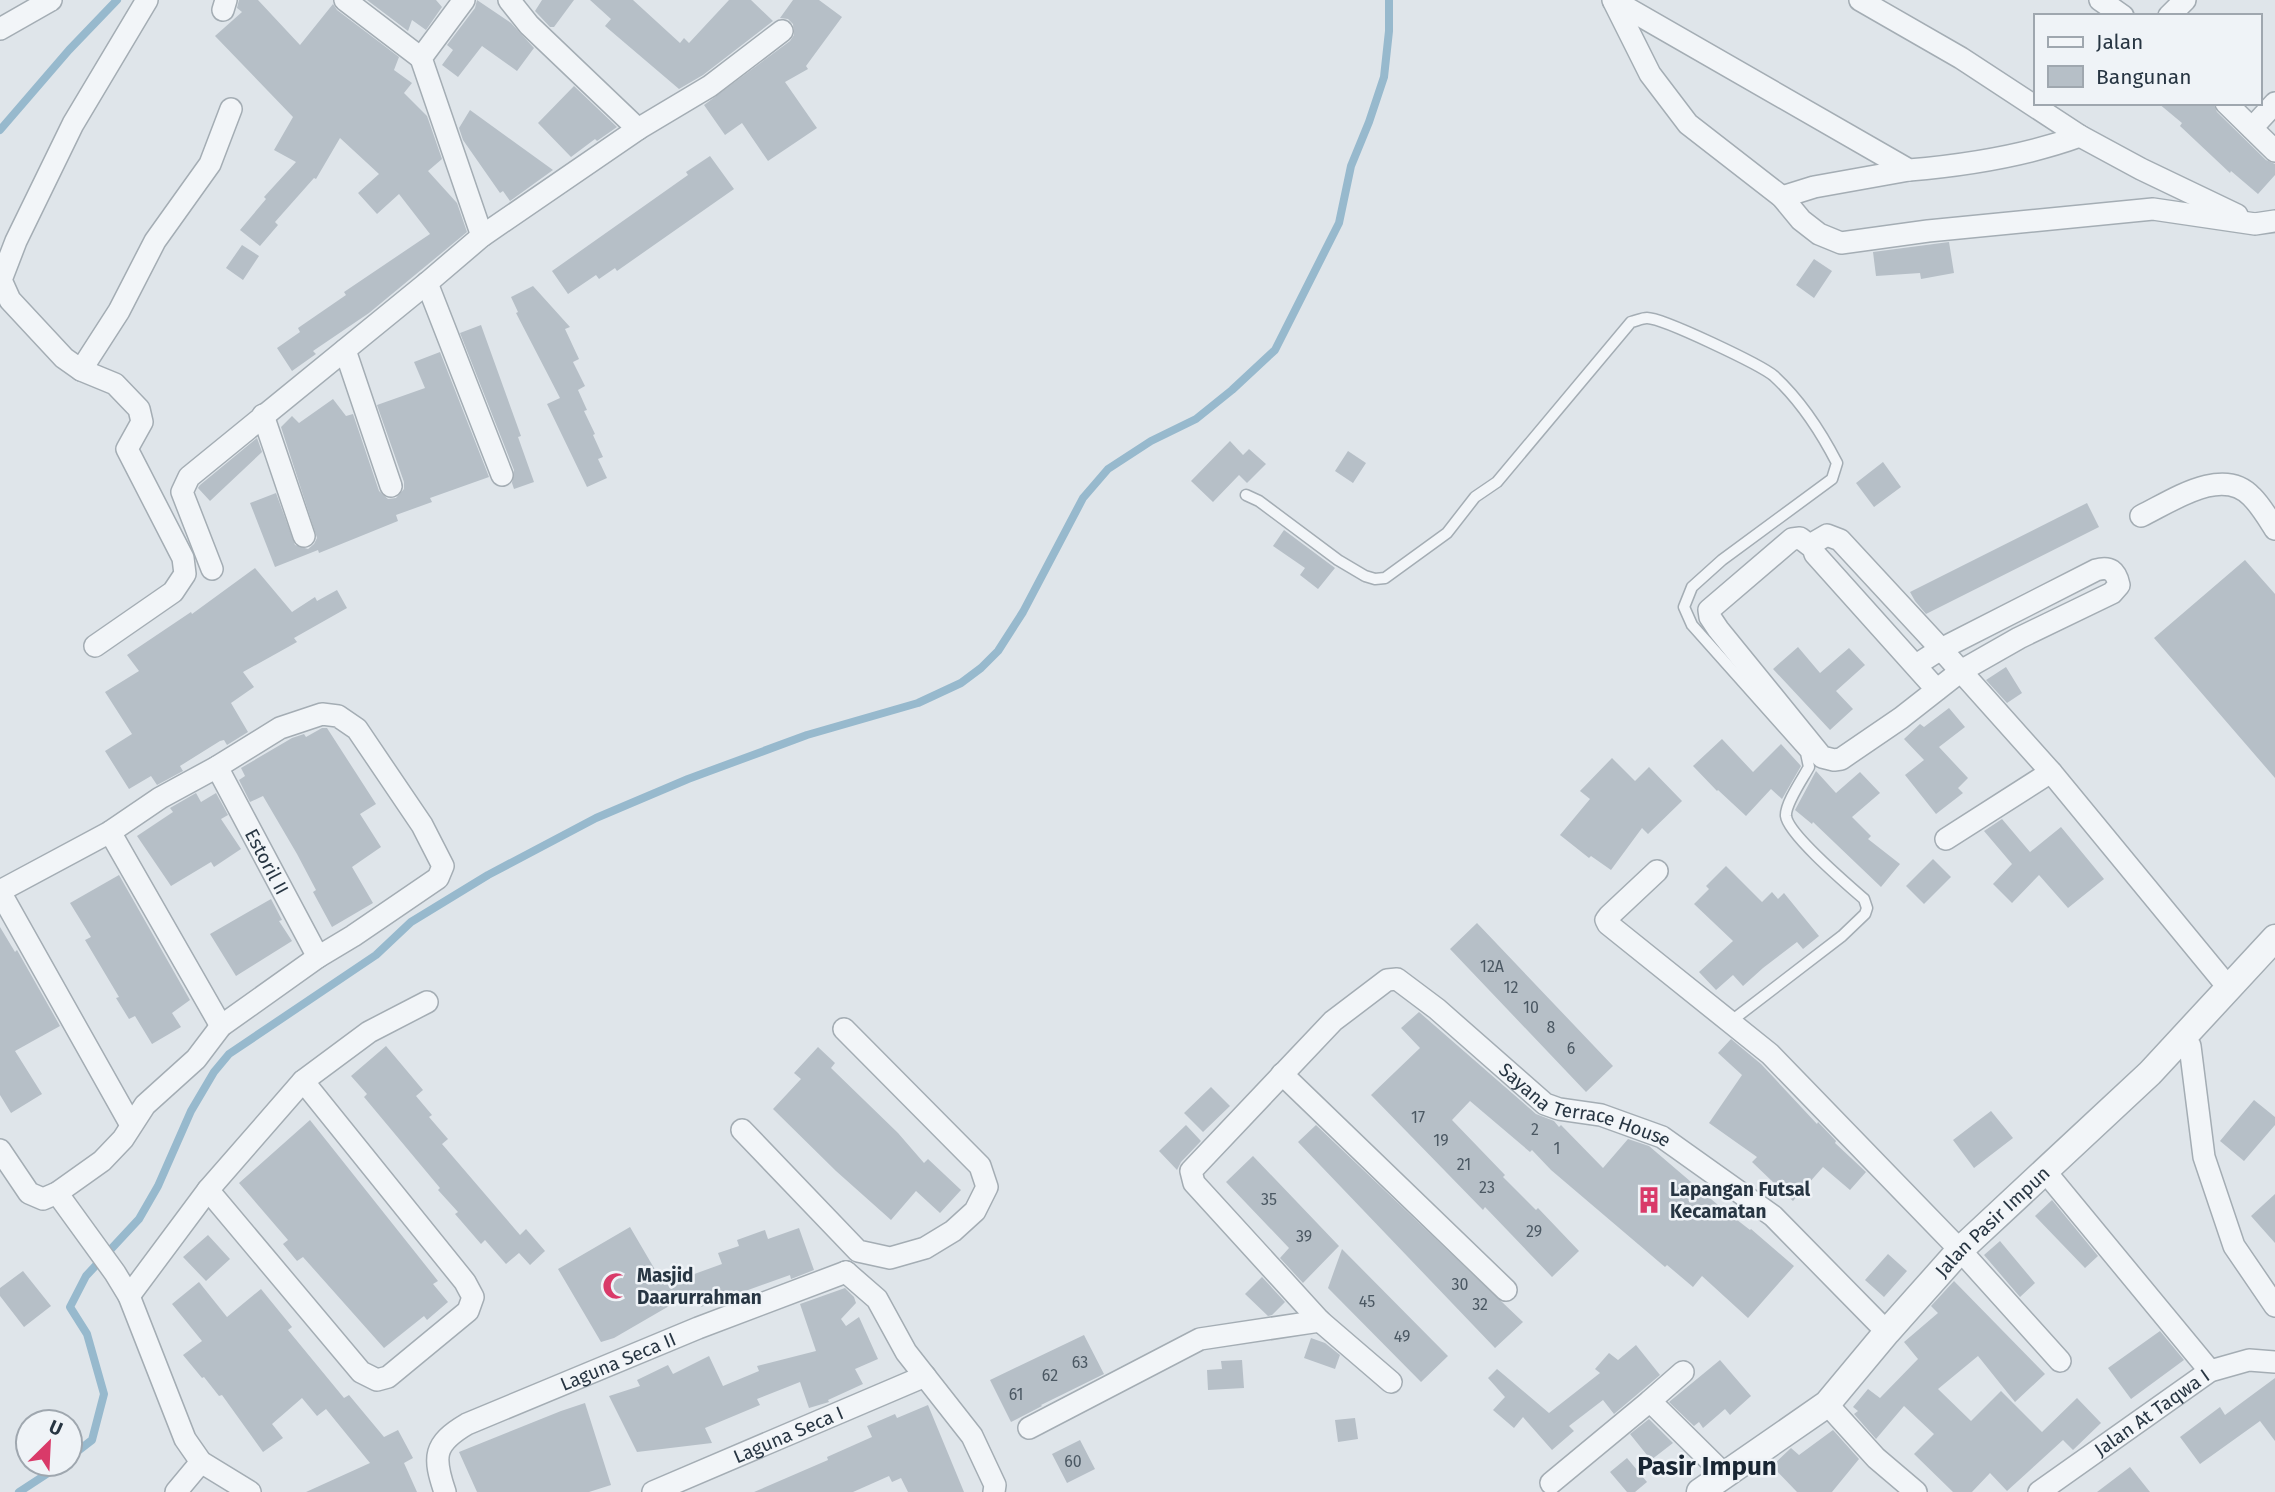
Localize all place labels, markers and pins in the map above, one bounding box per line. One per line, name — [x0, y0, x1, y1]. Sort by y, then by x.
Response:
place label: Lapangan Futsal Kecamatan — [1670, 1178, 1810, 1223]
building icon: Lapangan Futsal Kecamatan — [1634, 1185, 1664, 1215]
place label: Masjid Daarurrahman — [637, 1264, 762, 1309]
mosque icon: Masjid Daarurrahman — [601, 1271, 631, 1301]

